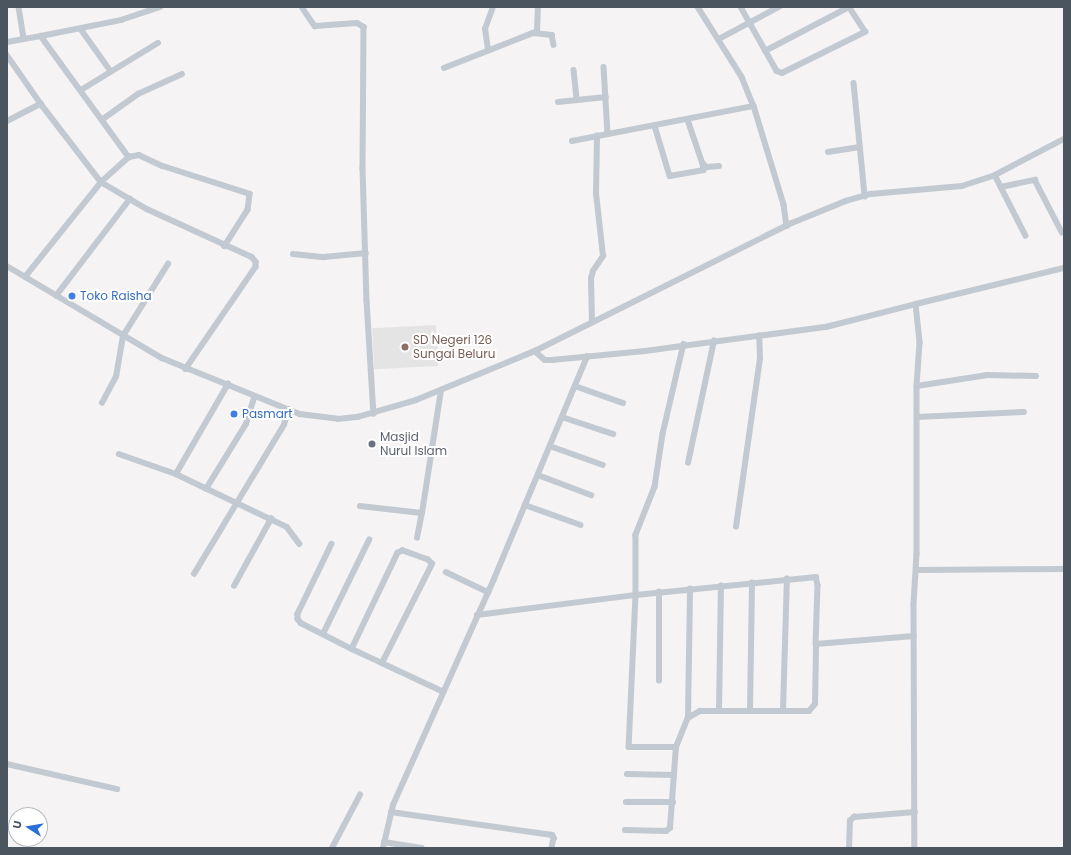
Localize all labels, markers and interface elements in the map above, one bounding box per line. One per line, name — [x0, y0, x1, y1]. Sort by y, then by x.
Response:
place label: Toko Raisha — [80, 289, 152, 303]
marker: Toko Raisha — [67, 291, 77, 301]
place label: SD Negeri 126 Sungai Beluru — [413, 333, 495, 361]
marker: SD Negeri 126 Sungai Beluru — [400, 342, 410, 352]
place label: Pasmart — [242, 407, 293, 421]
marker: Pasmart — [229, 409, 239, 419]
place label: Masjid Nurul Islam — [380, 430, 447, 458]
marker: Masjid Nurul Islam — [367, 439, 377, 449]
north arrow — [8, 807, 48, 847]
text: U — [9, 819, 26, 830]

